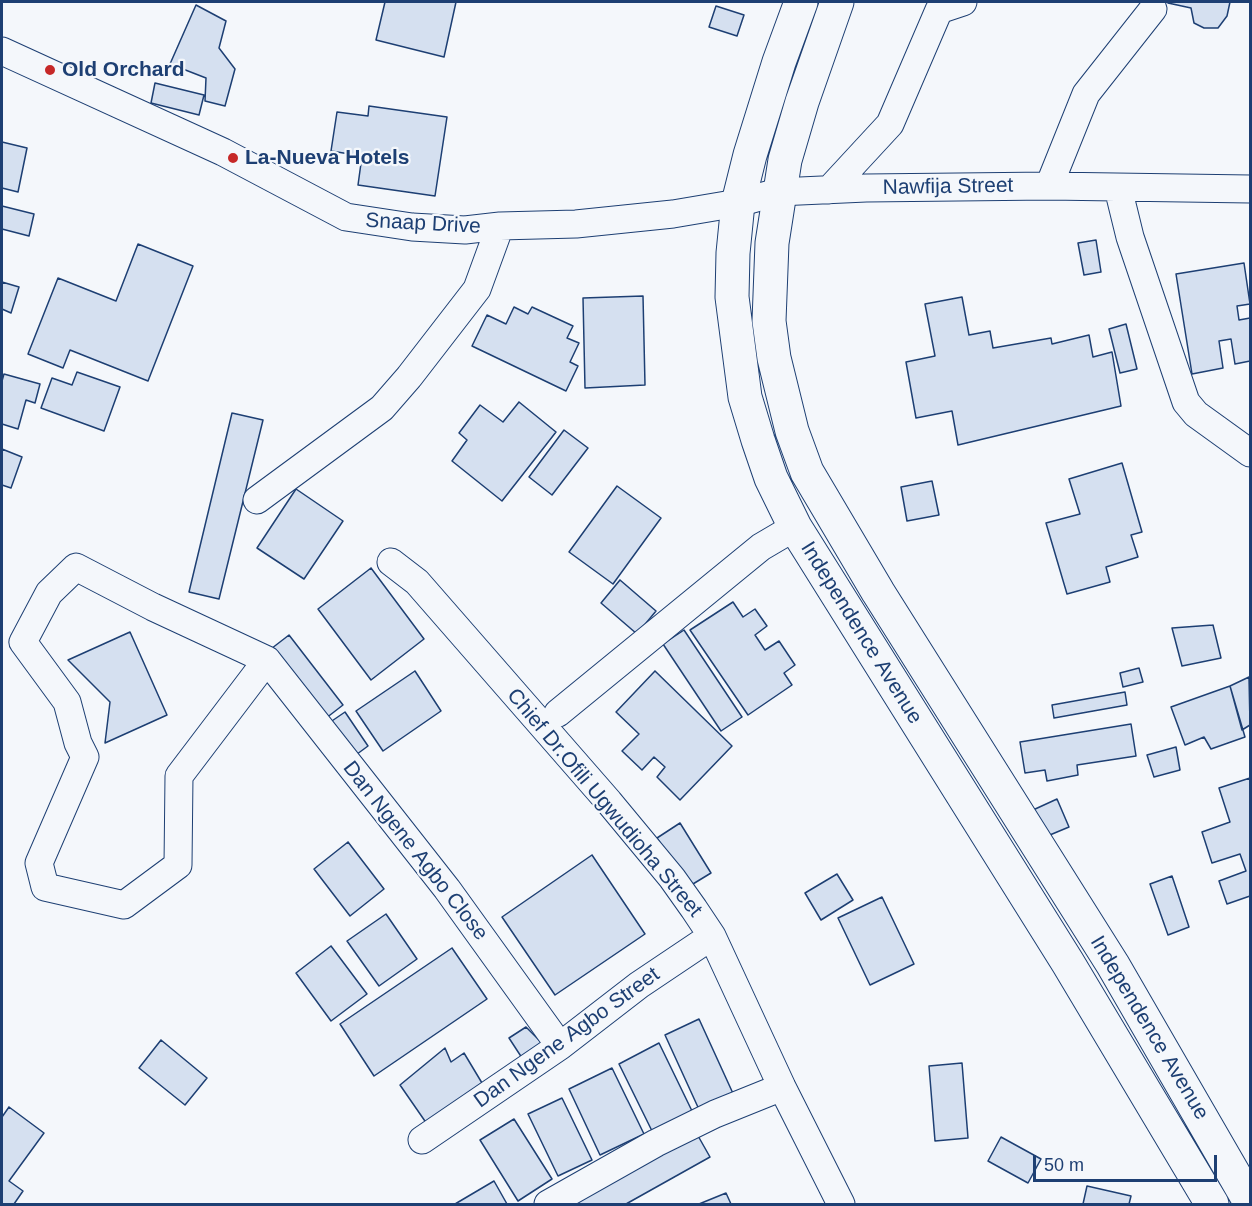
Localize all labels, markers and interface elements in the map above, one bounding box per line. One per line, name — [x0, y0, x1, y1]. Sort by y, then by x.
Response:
place label: Old Orchard — [62, 57, 185, 83]
marker: Old Orchard — [43, 63, 57, 77]
place label: La-Nueva Hotels — [245, 145, 410, 171]
marker: La-Nueva Hotels — [226, 151, 240, 165]
street label: Nawfija Street — [882, 173, 1014, 201]
street label: Snaap Drive — [365, 208, 481, 240]
street label: Independence Avenue — [795, 537, 927, 729]
street label: Chief Dr.Ofili Ugwudioha Street — [501, 684, 707, 922]
street label: Dan Ngene Agbo Close — [337, 756, 493, 946]
street label: Independence Avenue — [1084, 932, 1214, 1124]
street label: Dan Ngene Agbo Street — [469, 962, 665, 1114]
scale bar — [1036, 1143, 1220, 1181]
text: 50 m — [1044, 1155, 1084, 1175]

